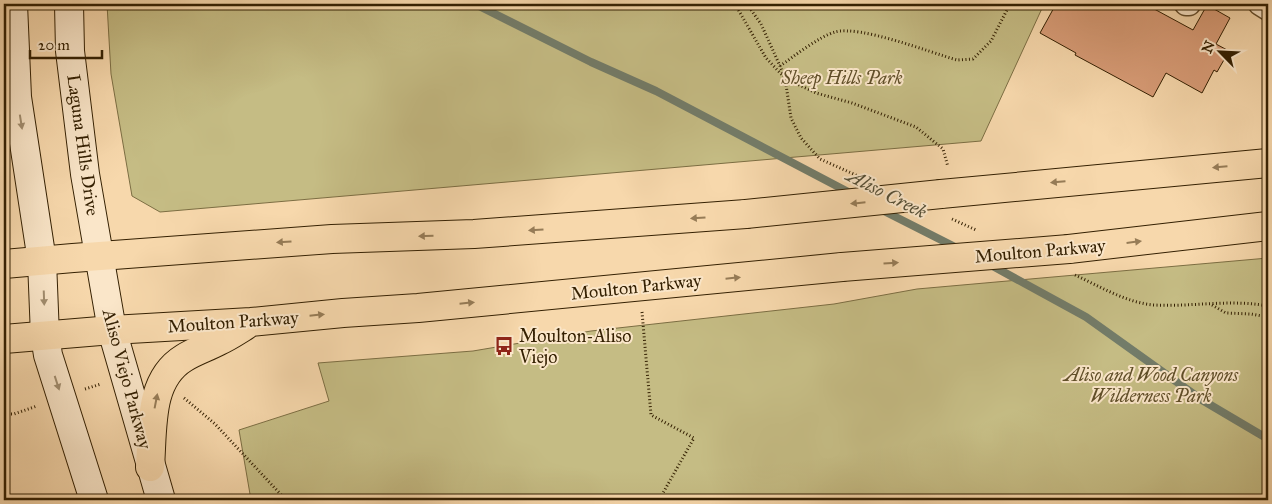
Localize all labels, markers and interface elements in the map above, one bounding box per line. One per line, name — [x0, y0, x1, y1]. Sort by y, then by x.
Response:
scale bar — [30, 28, 102, 60]
north arrow — [1194, 28, 1244, 78]
text: 20 m — [38, 36, 70, 54]
text: N — [1198, 38, 1219, 56]
park label: Sheep Hills Park — [780, 67, 903, 90]
street label: Laguna Hills Drive — [61, 73, 104, 217]
one-way arrow — [17, 114, 25, 130]
water label: Aliso Creek — [841, 163, 931, 224]
one-way arrow — [1211, 163, 1227, 171]
one-way arrow — [1050, 178, 1066, 186]
one-way arrow — [849, 199, 865, 207]
one-way arrow — [689, 214, 705, 222]
one-way arrow — [527, 226, 543, 234]
one-way arrow — [417, 232, 433, 240]
street label: Moulton Parkway — [974, 234, 1107, 268]
one-way arrow — [1127, 238, 1143, 246]
one-way arrow — [275, 239, 291, 247]
one-way arrow — [883, 259, 899, 267]
street label: Moulton Parkway — [570, 269, 703, 305]
one-way arrow — [725, 274, 741, 282]
one-way arrow — [40, 291, 48, 307]
one-way arrow — [459, 299, 475, 307]
street label: Aliso Viejo Parkway — [97, 306, 156, 452]
street label: Moulton Parkway — [167, 306, 300, 338]
one-way arrow — [309, 311, 325, 319]
place label: Moulton-Aliso Viejo — [518, 325, 631, 368]
bus stop icon: Moulton-Aliso Viejo — [493, 335, 515, 357]
park label: Aliso and Wood Canyons Wilderness Park — [1062, 364, 1239, 407]
one-way arrow — [53, 375, 61, 390]
one-way arrow — [152, 392, 160, 408]

